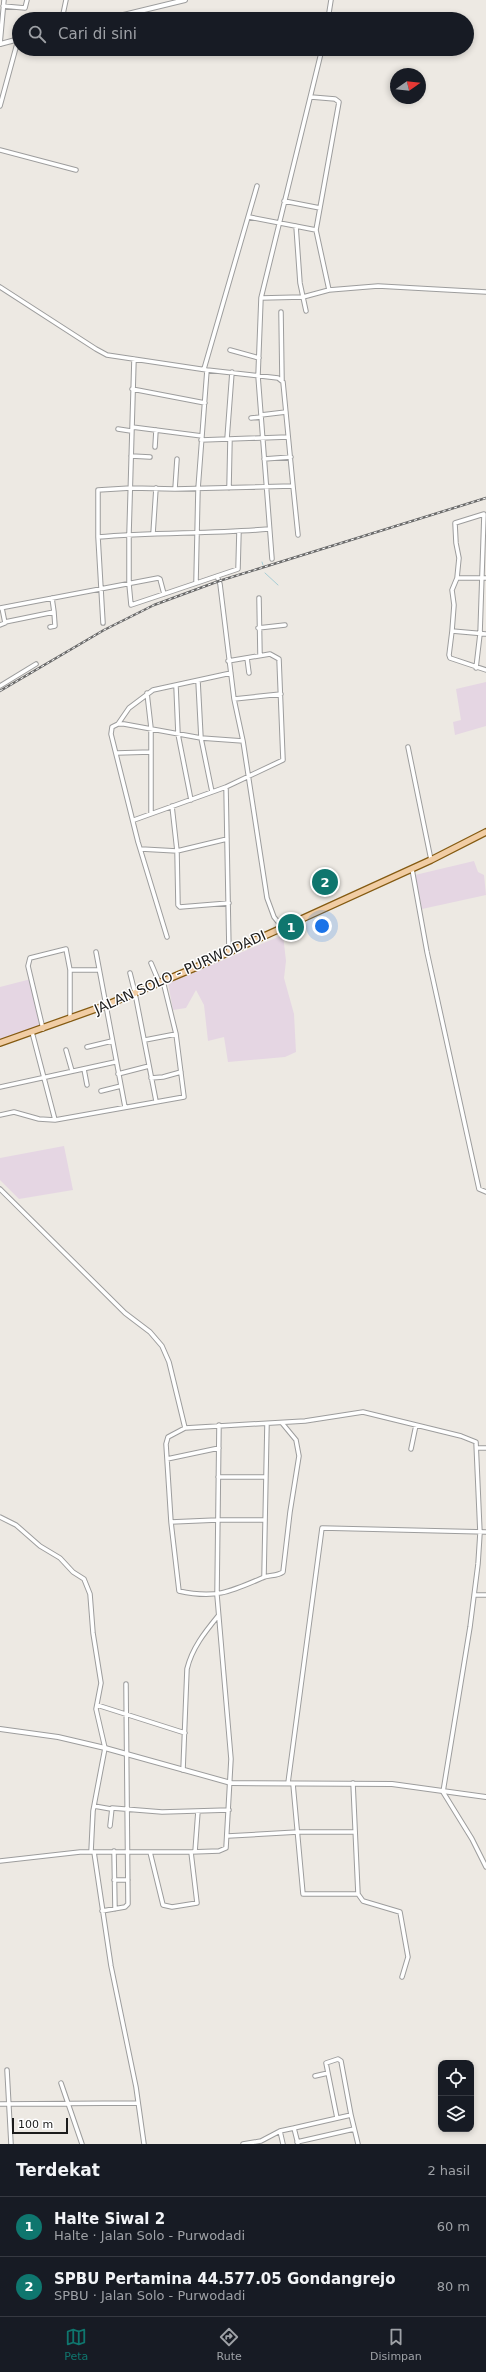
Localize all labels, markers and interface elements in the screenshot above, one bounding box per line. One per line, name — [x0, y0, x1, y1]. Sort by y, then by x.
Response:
search box — [12, 12, 474, 56]
icon: search — [26, 23, 48, 45]
text: Cari di sini — [58, 25, 137, 43]
north arrow — [390, 68, 426, 104]
pin: 2 — [312, 867, 338, 897]
pin: 1 — [278, 912, 304, 942]
your location — [312, 916, 332, 936]
street label: JALAN SOLO - PURWODADI — [91, 927, 268, 1018]
map controls — [438, 2060, 474, 2132]
button: locate — [438, 2060, 474, 2096]
button: layers — [438, 2096, 474, 2132]
scale bar — [12, 2116, 68, 2135]
text: 100 m — [18, 2118, 53, 2131]
text: Terdekat — [16, 2160, 100, 2180]
text: 2 hasil — [427, 2163, 470, 2178]
text: Halte Siwal 2 — [54, 2210, 165, 2228]
text: 1 — [24, 2219, 34, 2234]
text: 60 m — [437, 2219, 470, 2234]
text: Halte · Jalan Solo - Purwodadi — [54, 2228, 245, 2243]
text: SPBU Pertamina 44.577.05 Gondangrejo — [54, 2270, 396, 2288]
text: 2 — [24, 2279, 34, 2294]
text: 80 m — [437, 2279, 470, 2294]
text: SPBU · Jalan Solo - Purwodadi — [54, 2288, 245, 2303]
tab: Peta — [64, 2326, 88, 2363]
tab: Rute — [217, 2326, 242, 2363]
tab: Disimpan — [370, 2326, 422, 2363]

